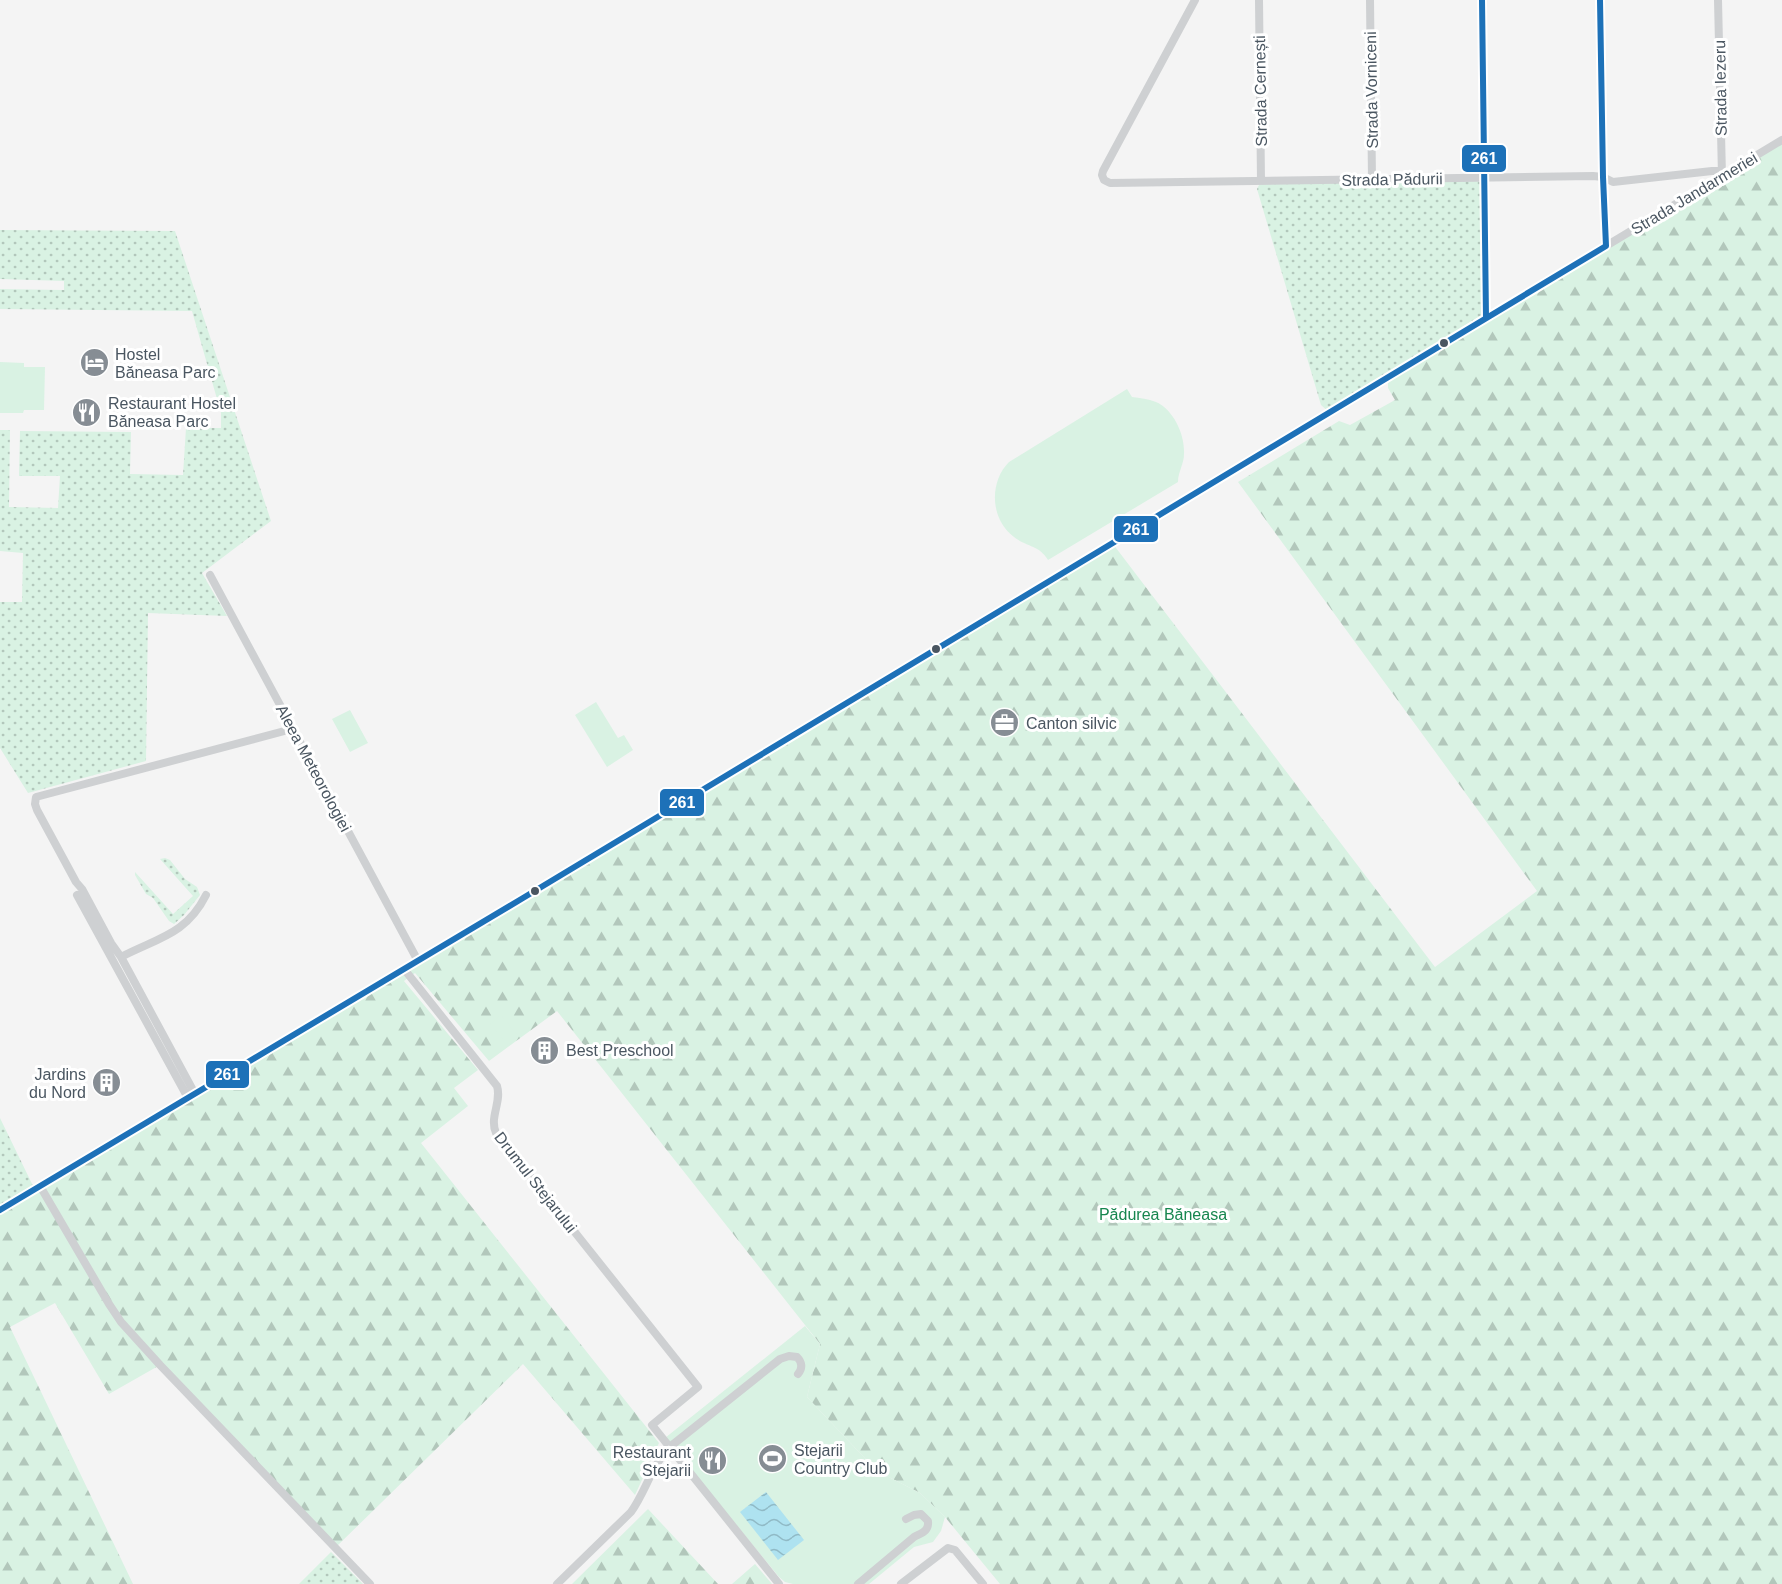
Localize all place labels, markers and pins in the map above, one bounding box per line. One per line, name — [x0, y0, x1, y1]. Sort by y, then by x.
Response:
unlabelled marker — [1438, 337, 1450, 349]
place label: Hostel Băneasa Parc — [115, 346, 216, 381]
hotel icon: Hostel Băneasa Parc — [78, 347, 110, 379]
place label: Restaurant Hostel Băneasa Parc — [108, 395, 236, 430]
restaurant icon: Restaurant Hostel Băneasa Parc — [71, 396, 103, 428]
unlabelled marker — [930, 643, 942, 655]
office icon: Canton silvic — [989, 707, 1021, 739]
place label: Canton silvic — [1026, 715, 1117, 732]
unlabelled marker — [529, 885, 541, 897]
building icon: Best Preschool — [529, 1034, 561, 1066]
place label: Best Preschool — [566, 1042, 674, 1059]
place label: Jardins du Nord — [29, 1066, 86, 1101]
building icon: Jardins du Nord — [91, 1067, 123, 1099]
place label: Stejarii Country Club — [794, 1442, 887, 1477]
sports icon: Stejarii Country Club — [757, 1443, 789, 1475]
place label: Restaurant Stejarii — [613, 1444, 692, 1479]
restaurant icon: Restaurant Stejarii — [696, 1445, 728, 1477]

